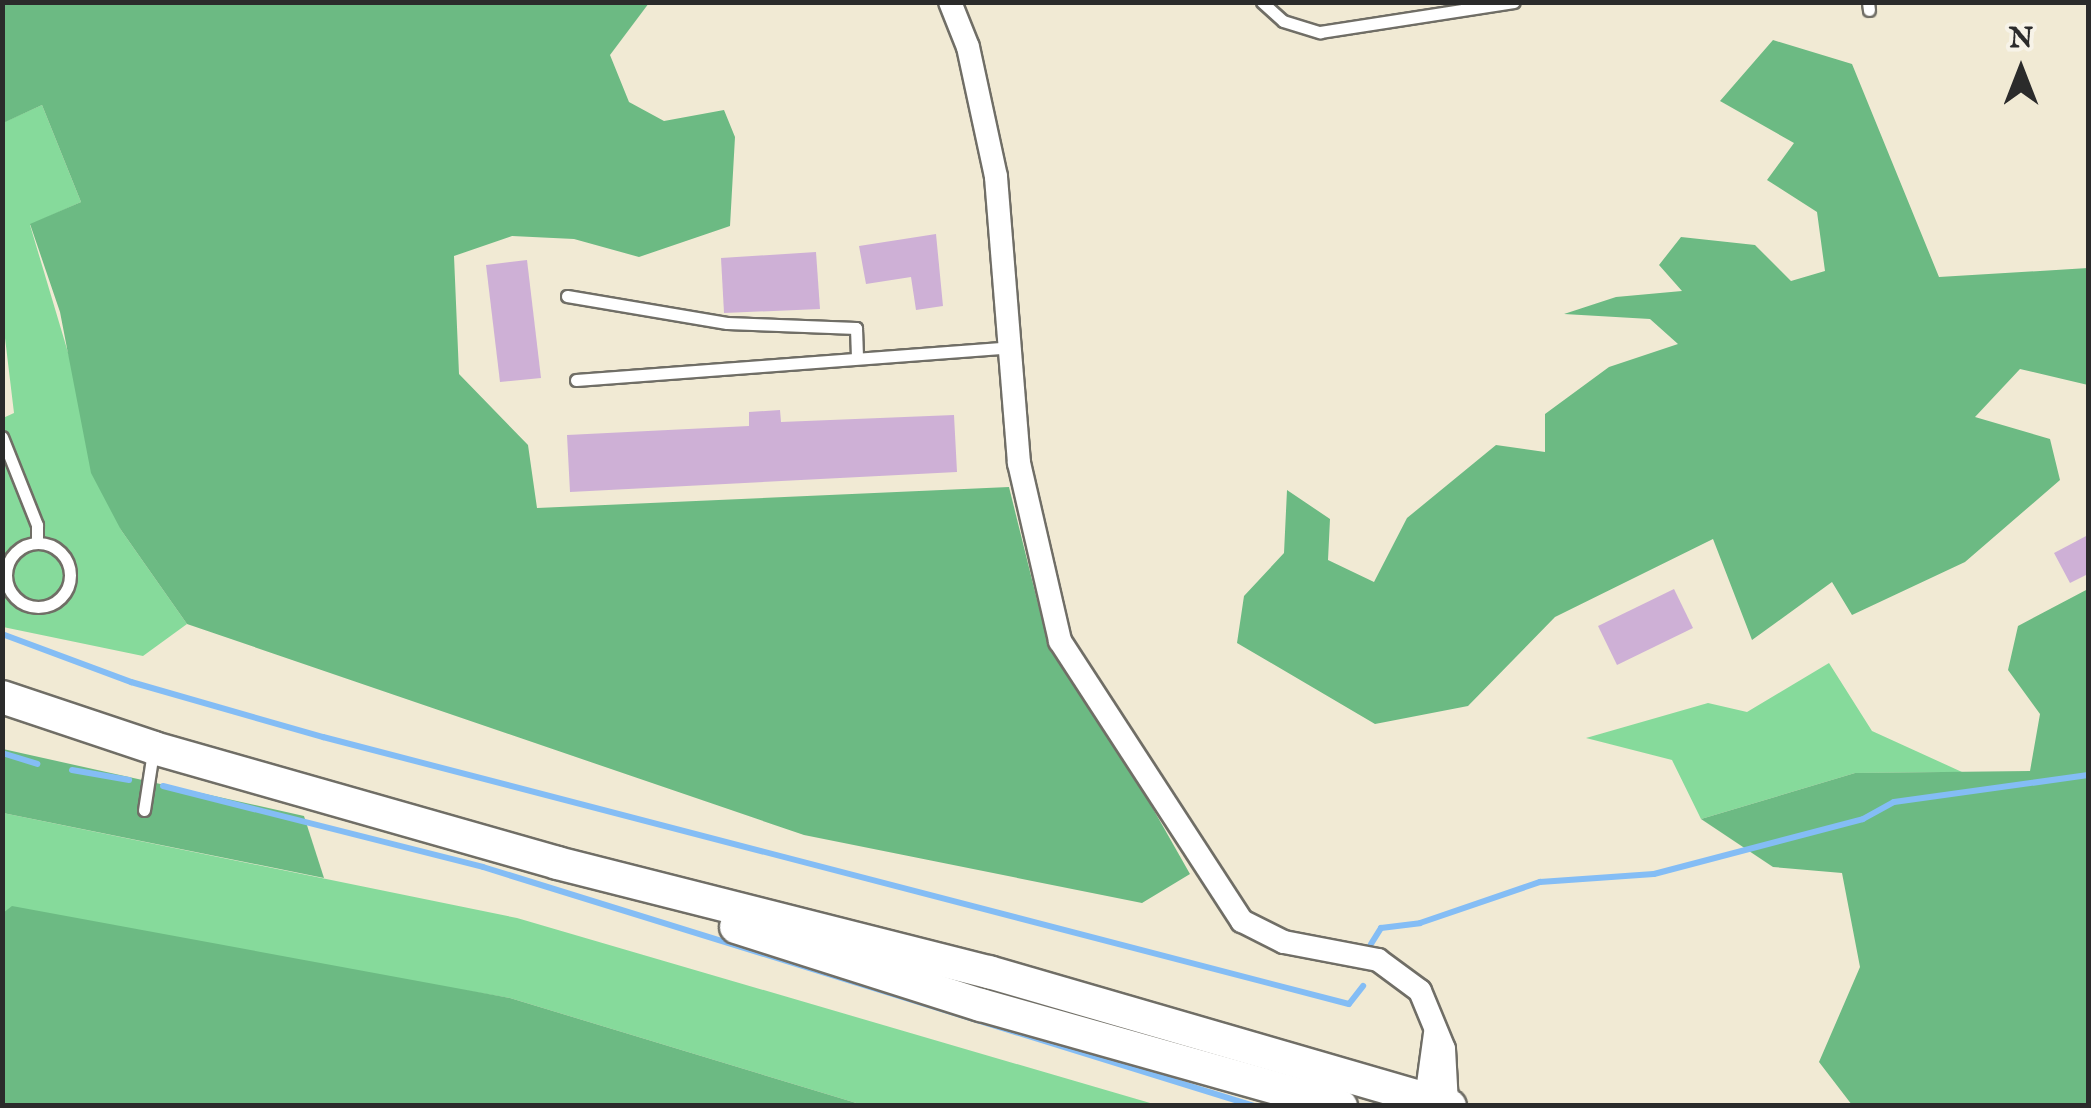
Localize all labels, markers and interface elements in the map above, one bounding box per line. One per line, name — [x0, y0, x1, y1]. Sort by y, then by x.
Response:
north arrow — [1971, 20, 2071, 120]
text: N — [2009, 22, 2033, 57]

